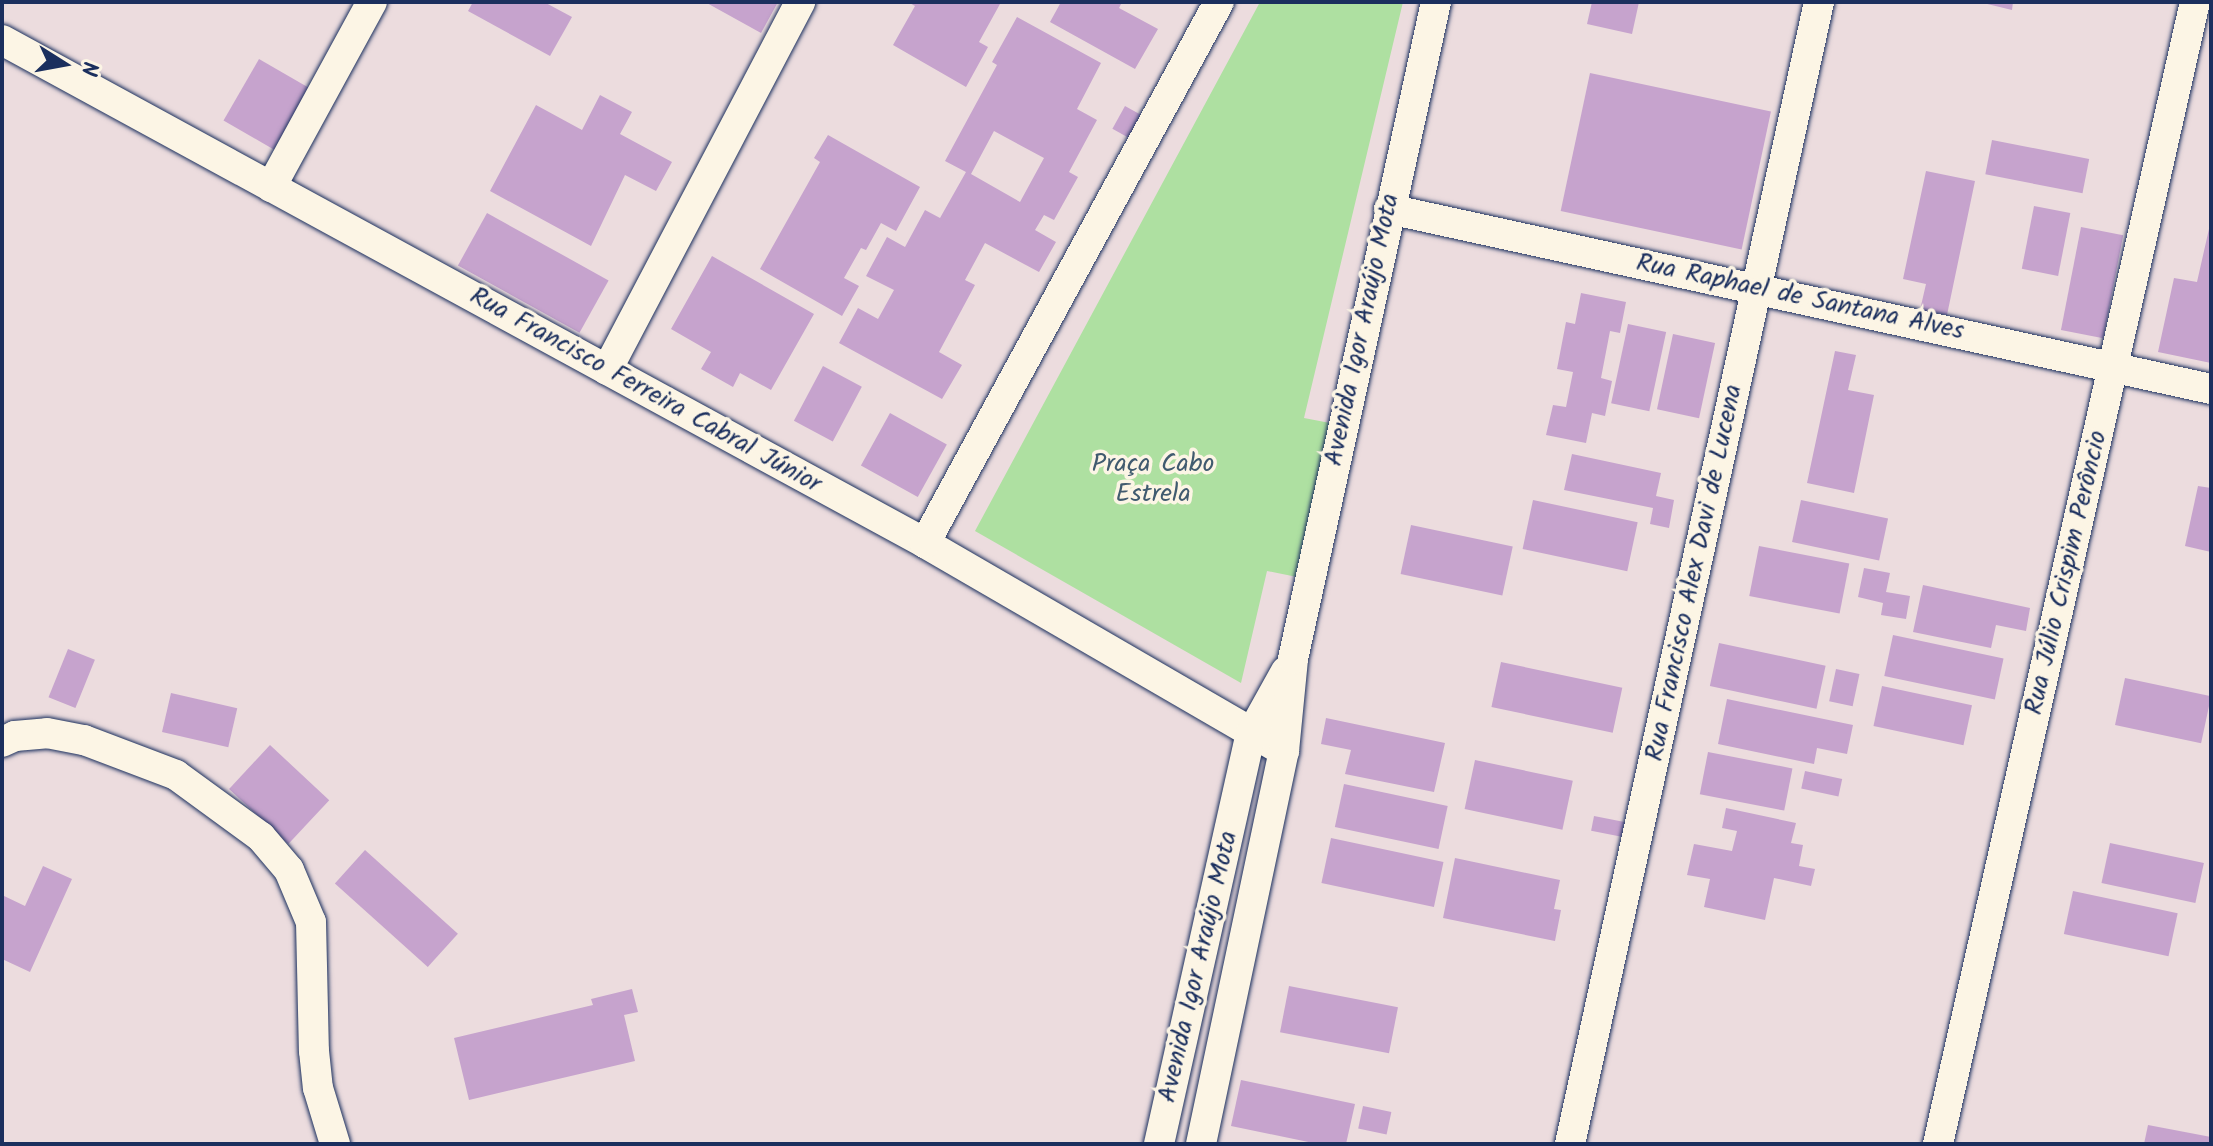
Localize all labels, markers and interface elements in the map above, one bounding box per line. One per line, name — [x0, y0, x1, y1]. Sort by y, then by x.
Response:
north arrow — [24, 24, 104, 104]
text: N — [70, 59, 107, 79]
street label: Avenida Igor Araújo Mota — [1319, 191, 1407, 469]
street label: Rua Raphael de Santana Alves — [1633, 248, 1967, 348]
street label: Rua Francisco Ferreira Cabral Júnior — [464, 281, 826, 501]
street label: Rua Francisco Alex Davi de Lucena — [1640, 382, 1750, 764]
street label: Rua Júlio Crispim Perôncio — [2019, 428, 2115, 718]
park label: Praça Cabo Estrela — [1092, 449, 1214, 510]
street label: Avenida Igor Araújo Mota — [1153, 828, 1245, 1106]

